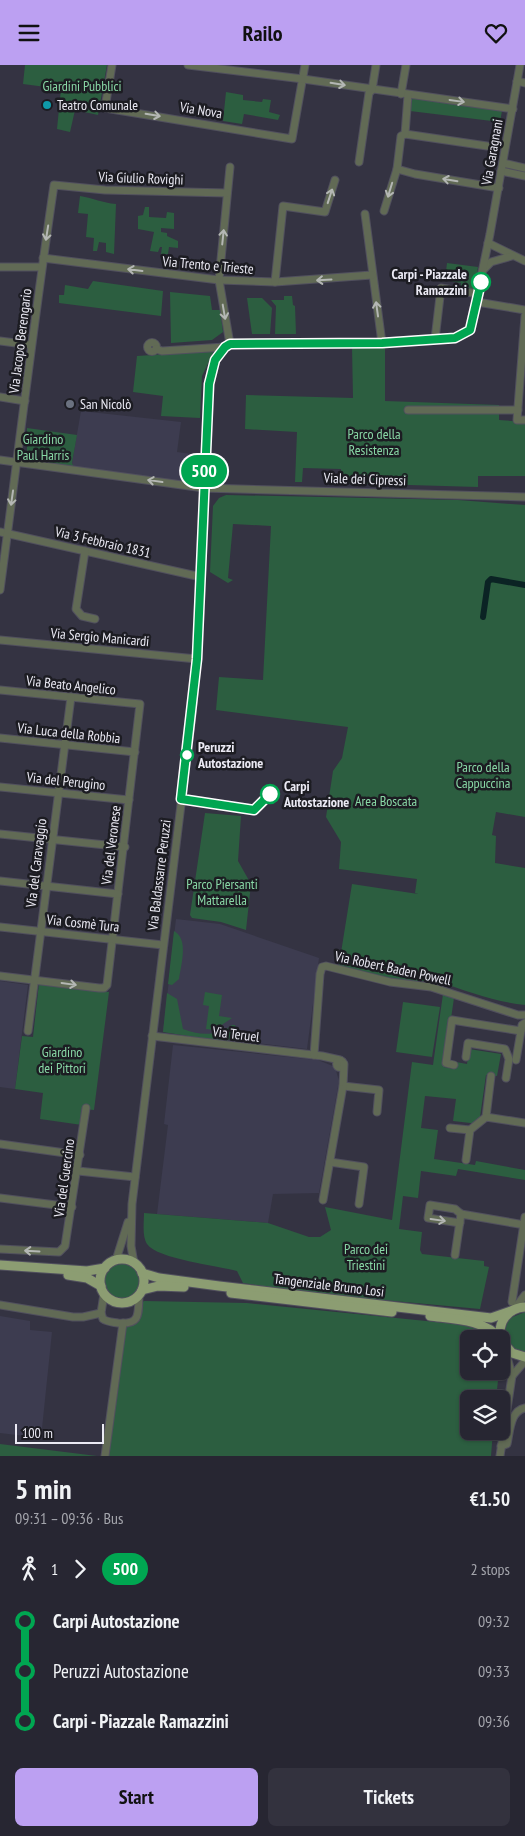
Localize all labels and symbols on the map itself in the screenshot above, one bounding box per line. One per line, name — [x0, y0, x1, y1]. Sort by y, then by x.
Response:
park label: Giardini Pubblici — [42, 77, 122, 95]
one-way arrow — [329, 80, 345, 90]
place label: Teatro Comunale — [57, 96, 138, 114]
one-way arrow — [448, 97, 464, 107]
street label: Via Nova — [178, 98, 223, 122]
marker: Teatro Comunale — [41, 99, 53, 111]
one-way arrow — [144, 111, 160, 121]
street label: Via Garagnani — [477, 117, 507, 188]
street label: Via Giulio Rovighi — [97, 167, 184, 188]
one-way arrow — [443, 175, 459, 185]
one-way arrow — [385, 182, 395, 198]
one-way arrow — [326, 189, 335, 204]
one-way arrow — [42, 225, 52, 241]
one-way arrow — [218, 229, 228, 245]
street label: Via Trento e Trieste — [161, 252, 255, 278]
one-way arrow — [128, 265, 144, 275]
place label: Carpi - Piazzale Ramazzini — [392, 265, 467, 299]
marker: Carpi - Piazzale Ramazzini — [471, 272, 491, 292]
one-way arrow — [316, 276, 332, 285]
street label: Via Jacopo Berengario — [5, 287, 35, 396]
one-way arrow — [372, 301, 382, 317]
one-way arrow — [220, 304, 230, 320]
place label: San Nicolò — [80, 395, 131, 413]
marker: San Nicolò — [64, 398, 76, 410]
park label: Parco della Resistenza — [347, 425, 401, 459]
park label: Giardino Paul Harris — [17, 430, 69, 464]
line badge: 500 — [175, 455, 233, 487]
street label: Viale dei Cipressi — [322, 469, 407, 489]
one-way arrow — [148, 476, 164, 486]
one-way arrow — [7, 490, 17, 506]
street label: Via 3 Febbraio 1831 — [52, 522, 153, 562]
street label: Via Sergio Manicardi — [49, 624, 150, 650]
street label: Via Beato Angelico — [24, 671, 117, 699]
street label: Via Luca della Robbia — [16, 719, 121, 747]
place label: Peruzzi Autostazione — [197, 738, 263, 772]
marker: Peruzzi Autostazione — [180, 748, 194, 762]
park label: Parco della Cappuccina — [456, 758, 510, 792]
street label: Via del Perugino — [25, 768, 106, 794]
place label: Carpi Autostazione — [283, 777, 349, 811]
marker: Carpi Autostazione — [260, 784, 280, 804]
park label: Area Boscata — [355, 792, 417, 810]
street label: Via del Veronese — [97, 804, 125, 887]
street label: Via del Caravaggio — [21, 817, 50, 910]
street label: Via Baldassarre Peruzzi — [143, 819, 175, 932]
park label: Parco Piersanti Mattarella — [186, 875, 258, 909]
street label: Via Cosmè Tura — [45, 910, 120, 936]
street label: Via Robert Baden Powell — [332, 947, 454, 989]
one-way arrow — [60, 979, 76, 989]
street label: Via Teruel — [210, 1022, 261, 1046]
park label: Giardino dei Pittori — [38, 1043, 86, 1077]
street label: Via del Guercino — [49, 1138, 78, 1219]
one-way arrow — [430, 1215, 446, 1225]
park label: Parco dei Triestini — [344, 1240, 388, 1274]
one-way arrow — [24, 1246, 40, 1255]
street label: Tangenziale Bruno Losi — [273, 1269, 385, 1301]
scale bar — [15, 1421, 104, 1444]

